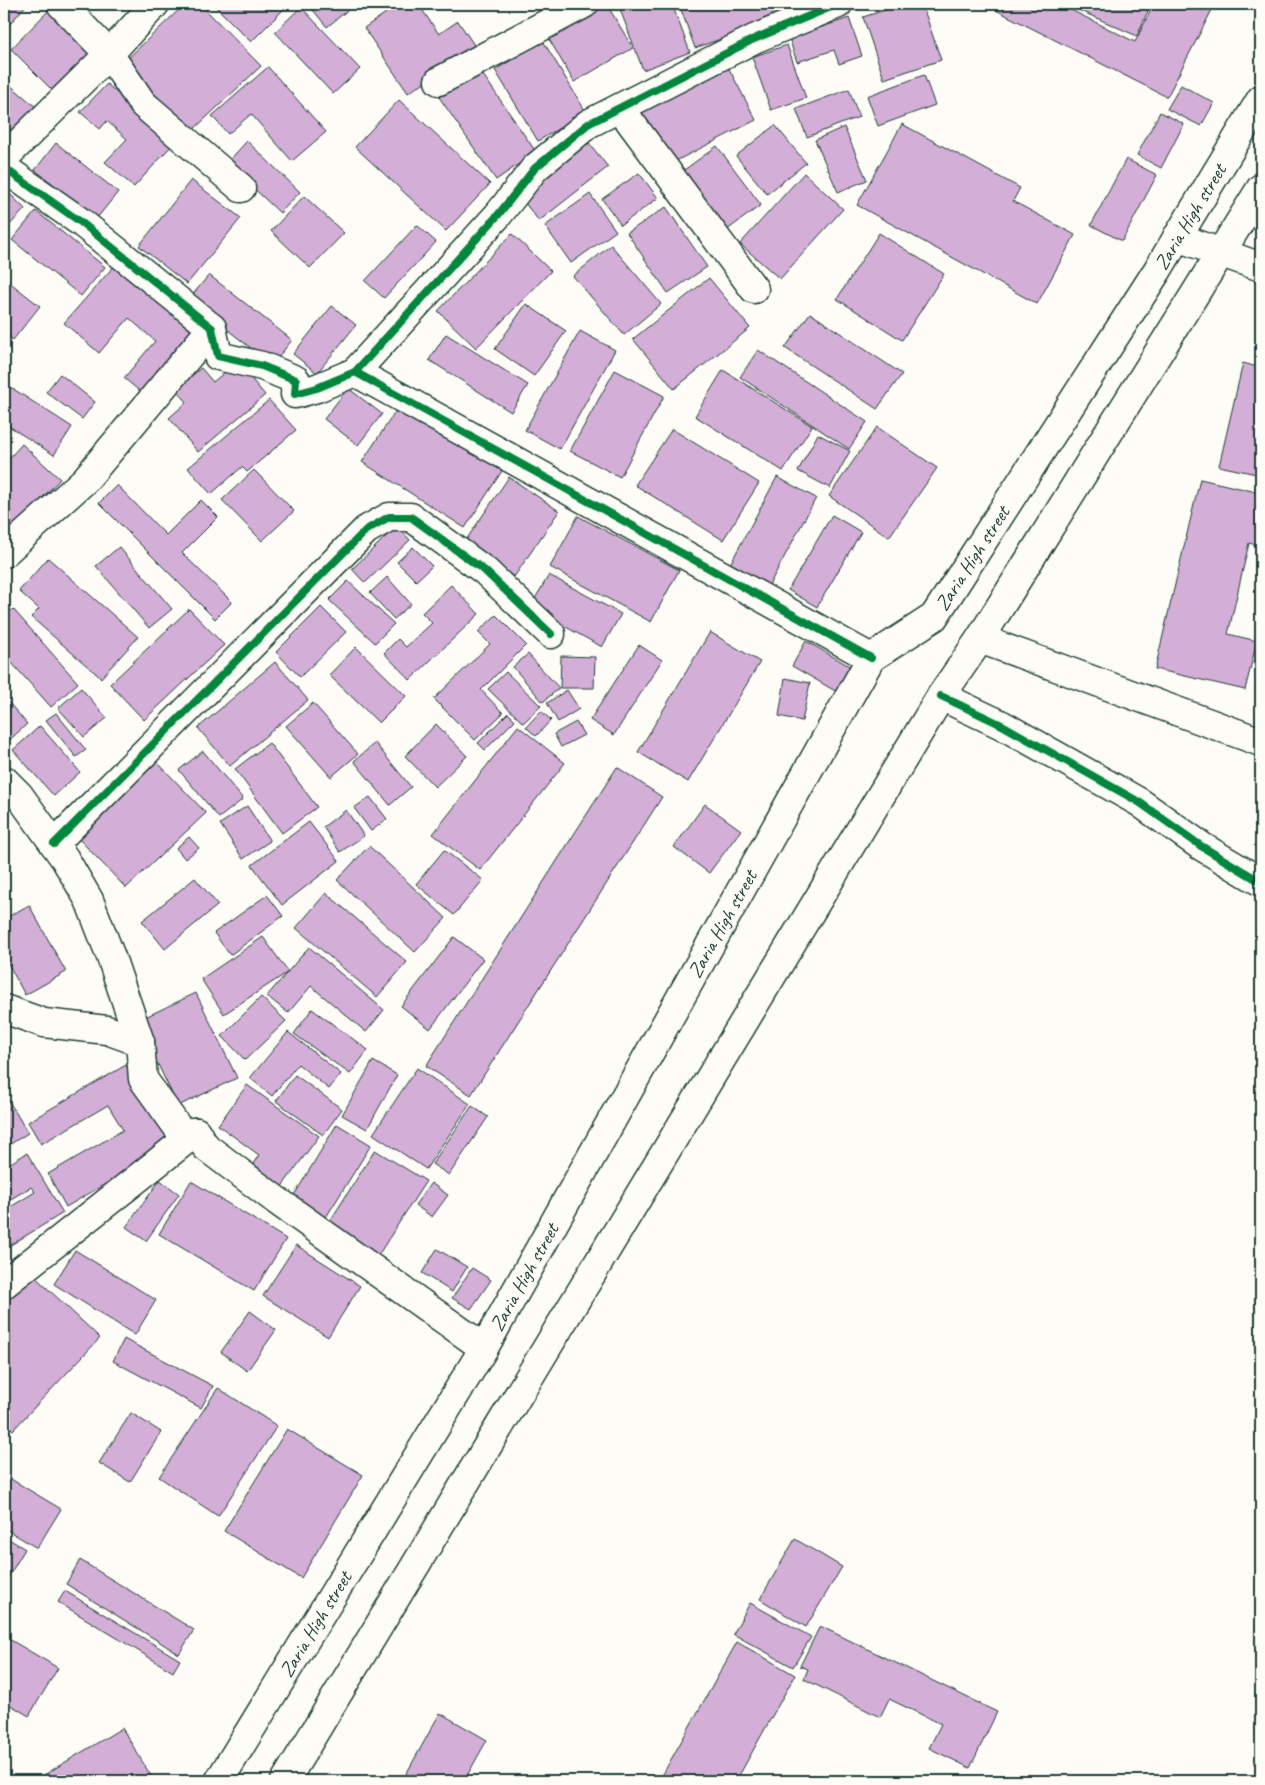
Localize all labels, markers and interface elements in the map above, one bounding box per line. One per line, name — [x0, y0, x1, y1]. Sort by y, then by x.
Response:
street label: Zaria High street — [1149, 158, 1233, 274]
street label: Zaria High street — [930, 500, 1016, 615]
street label: Zaria High street — [682, 864, 764, 982]
street label: Zaria High street — [484, 1217, 565, 1335]
street label: Zaria High street — [274, 1565, 358, 1682]

